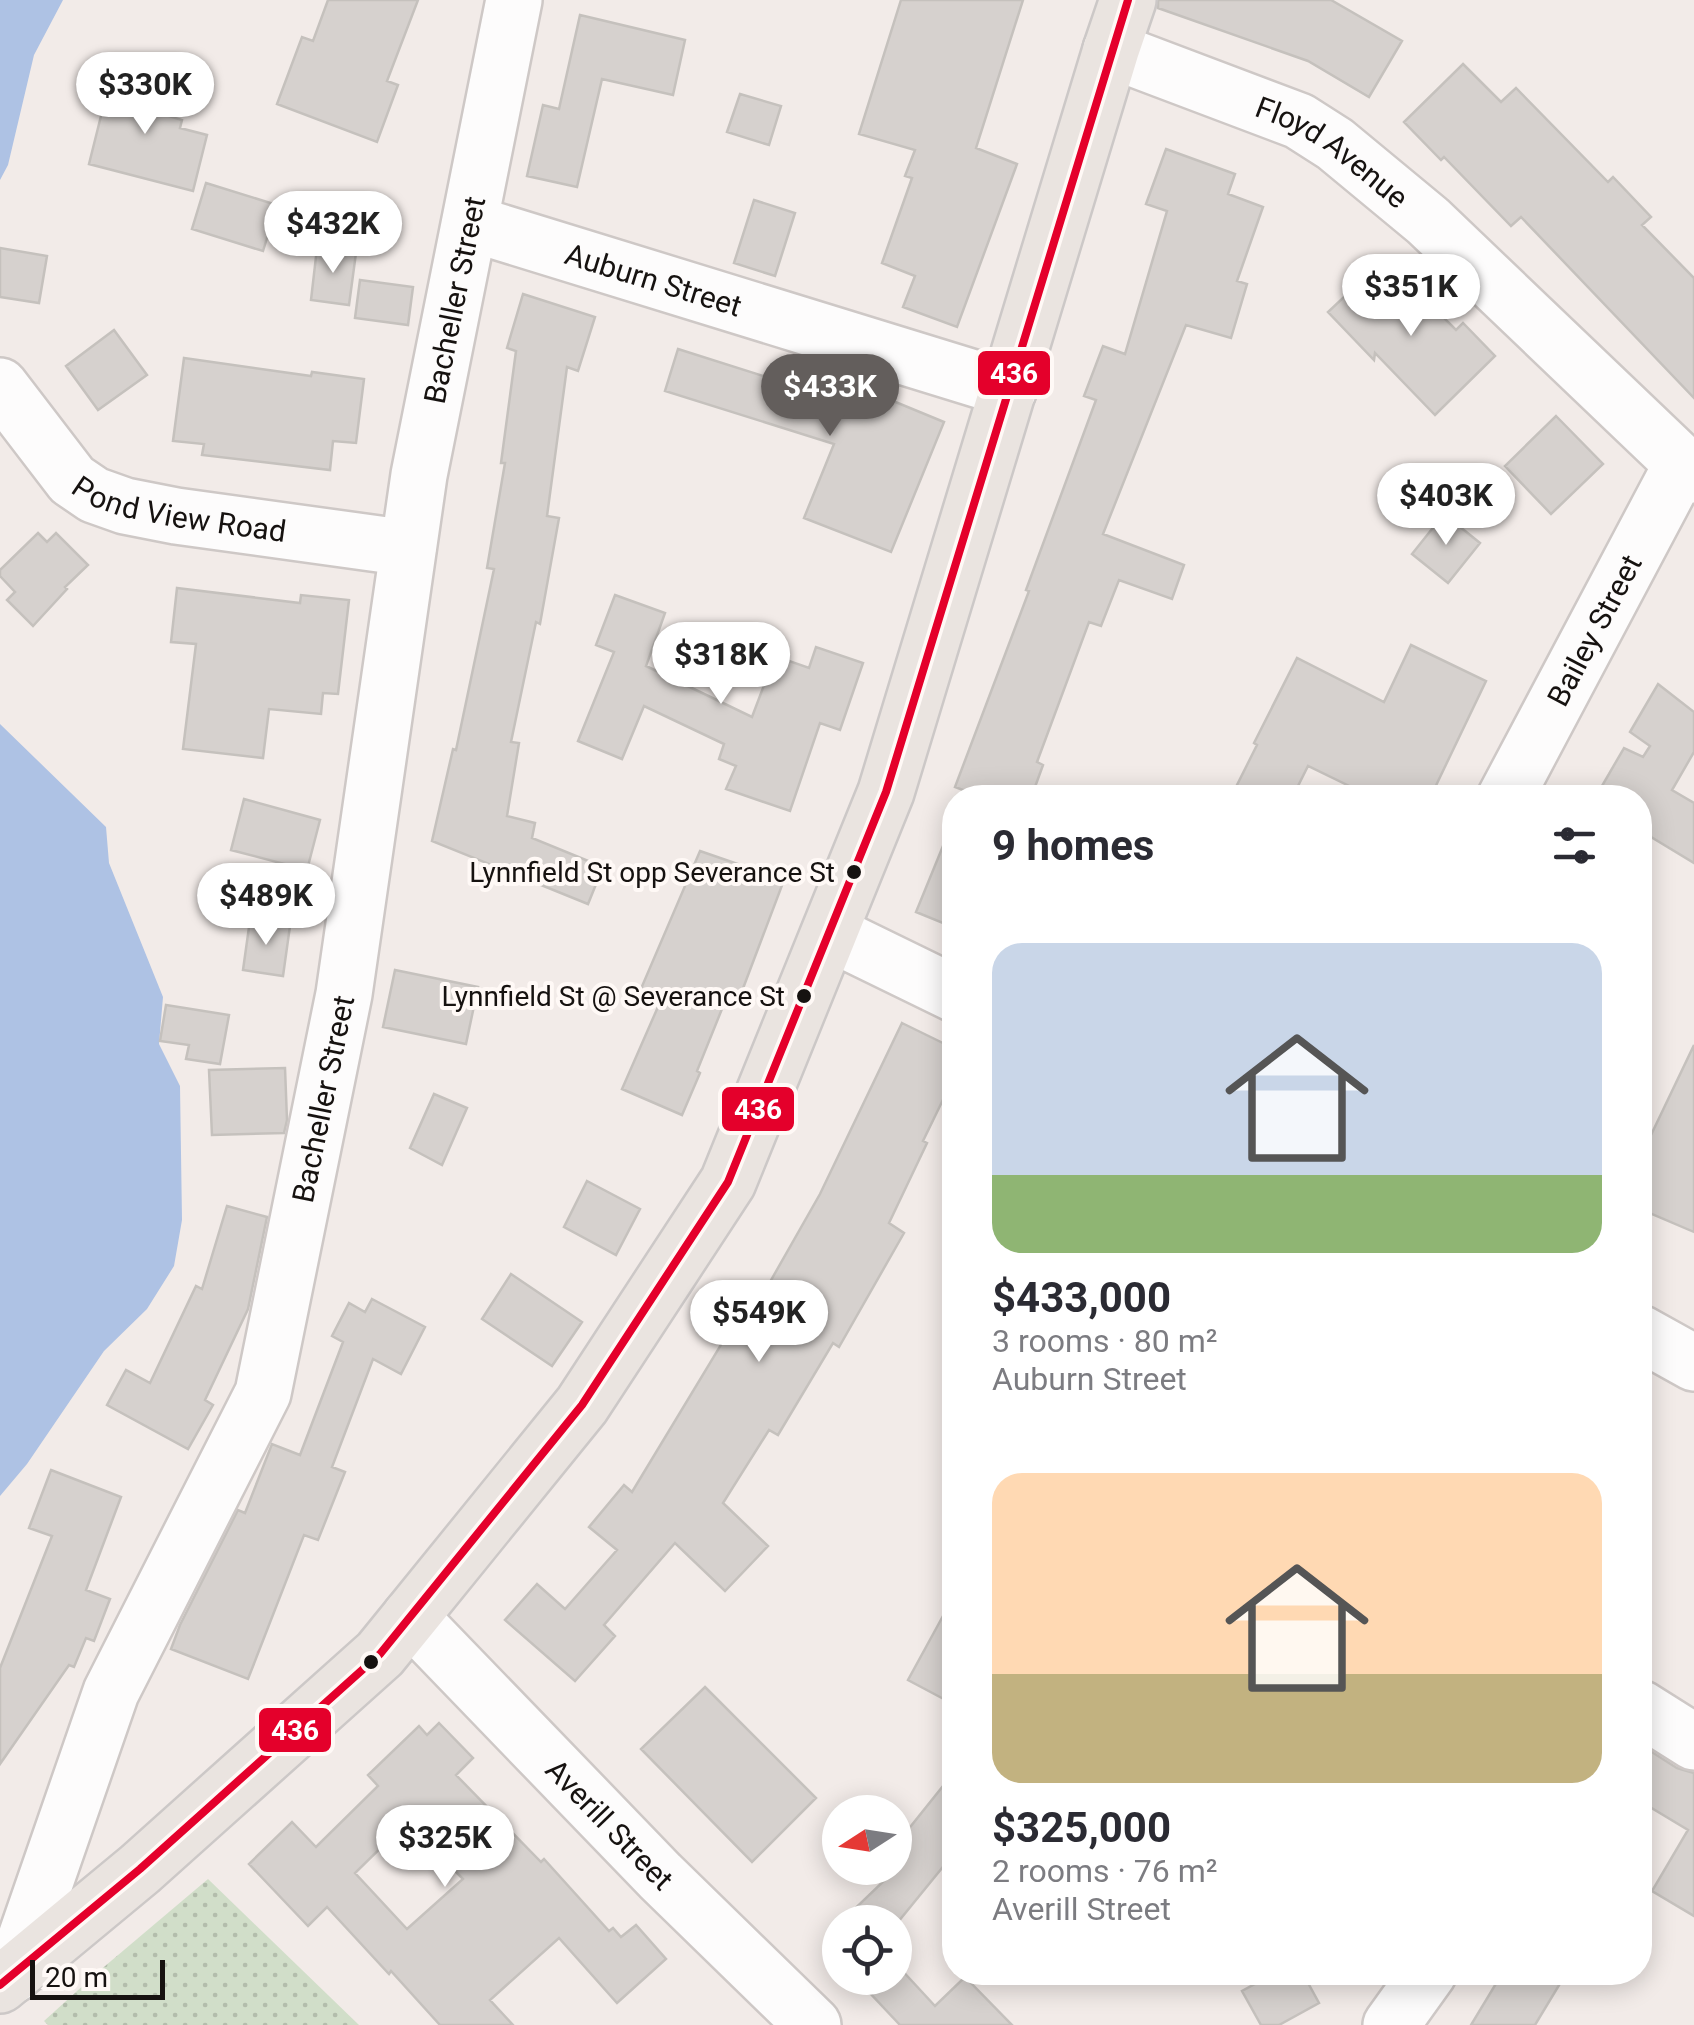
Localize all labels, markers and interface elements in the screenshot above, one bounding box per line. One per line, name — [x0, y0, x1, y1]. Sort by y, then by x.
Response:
pin: $330K — [75, 52, 215, 137]
text: $330K — [98, 65, 192, 103]
street label: Floyd Avenue — [1251, 89, 1415, 215]
pin: $432K — [263, 191, 403, 276]
street label: Bacheller Street — [416, 193, 492, 407]
text: $432K — [286, 204, 380, 242]
street label: Auburn Street — [561, 236, 746, 323]
pin: $351K — [1341, 254, 1481, 339]
text: $351K — [1364, 267, 1458, 305]
line badge: 436 — [976, 349, 1052, 397]
pin: $433K — [760, 354, 900, 439]
text: 436 — [990, 357, 1038, 390]
text: $433K — [783, 367, 877, 405]
pin: $403K — [1376, 463, 1516, 548]
street label: Pond View Road — [66, 468, 288, 549]
text: $403K — [1399, 476, 1493, 514]
street label: Bailey Street — [1540, 548, 1648, 712]
pin: $318K — [651, 622, 791, 707]
text: $318K — [674, 635, 768, 673]
icon: filters — [1547, 818, 1602, 873]
text: 9 homes — [992, 821, 1154, 870]
place label: Lynnfield St opp Severance St — [469, 856, 835, 889]
marker: Lynnfield St opp Severance St — [844, 862, 864, 882]
pin: $489K — [196, 863, 336, 948]
text: $489K — [219, 876, 313, 914]
place label: Lynnfield St @ Severance St — [441, 980, 785, 1013]
marker: Lynnfield St @ Severance St — [794, 986, 814, 1006]
street label: Bacheller Street — [285, 992, 361, 1206]
icon: home — [1207, 1008, 1387, 1188]
line badge: 436 — [720, 1085, 796, 1133]
text: 436 — [734, 1093, 782, 1126]
text: $433,000 — [992, 1273, 1171, 1322]
pin: $549K — [689, 1280, 829, 1365]
text: $549K — [712, 1293, 806, 1331]
text: 3 rooms · 80 m² — [992, 1322, 1217, 1360]
text: Auburn Street — [992, 1360, 1187, 1398]
icon: home — [1207, 1538, 1387, 1718]
unlabelled marker — [361, 1652, 381, 1672]
line badge: 436 — [257, 1706, 333, 1754]
text: 436 — [271, 1714, 319, 1747]
street label: Averill Street — [539, 1752, 681, 1897]
north arrow — [822, 1795, 912, 1885]
map controls — [822, 1795, 912, 1995]
text: $325,000 — [992, 1803, 1171, 1852]
pin: $325K — [375, 1805, 515, 1890]
text: $325K — [398, 1818, 492, 1856]
text: 2 rooms · 76 m² — [992, 1852, 1217, 1890]
text: Averill Street — [992, 1890, 1171, 1928]
button: locate — [822, 1905, 912, 1995]
scale bar — [30, 1955, 165, 2000]
text: 20 m — [45, 1961, 108, 1994]

